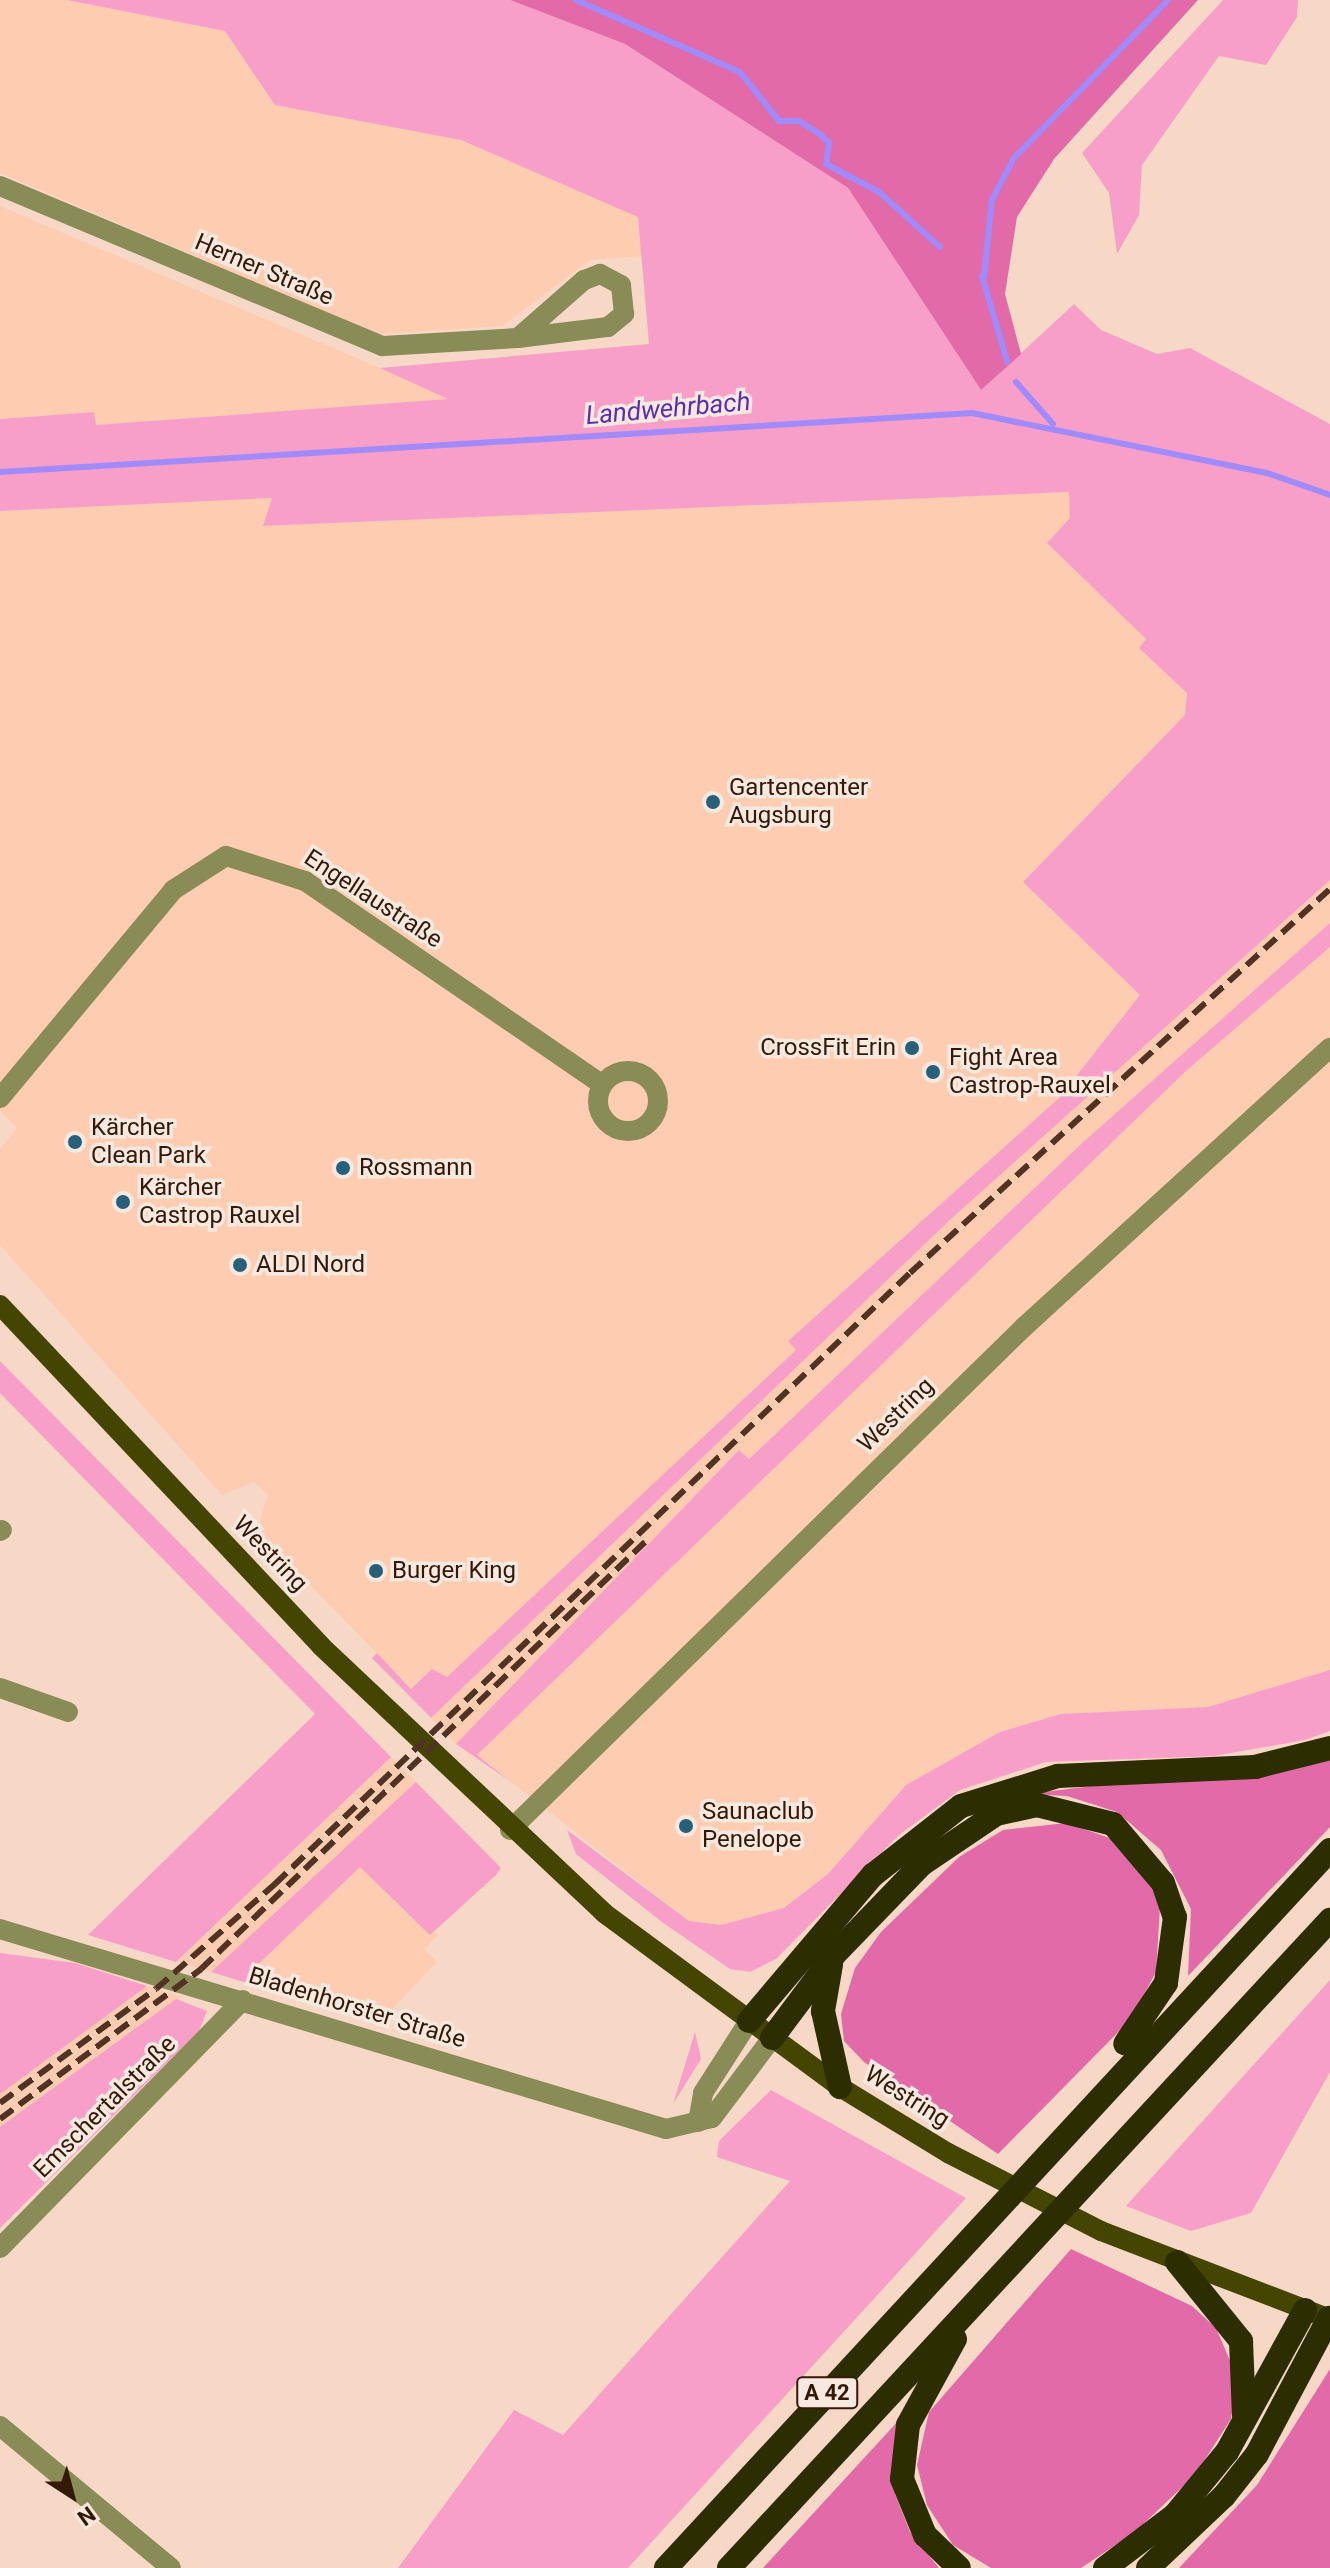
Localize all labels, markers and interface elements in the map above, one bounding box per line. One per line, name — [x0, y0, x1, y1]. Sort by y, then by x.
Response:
street label: Herner Straße — [190, 228, 338, 312]
water label: Landwehrbach — [584, 386, 752, 432]
place label: Gartencenter Augsburg — [729, 774, 868, 830]
marker: Gartencenter Augsburg — [704, 793, 722, 811]
street label: Engellaustraße — [298, 844, 448, 954]
place label: CrossFit Erin — [760, 1034, 896, 1062]
marker: CrossFit Erin — [903, 1039, 921, 1057]
place label: Fight Area Castrop-Rauxel — [949, 1044, 1111, 1100]
marker: Fight Area Castrop-Rauxel — [924, 1063, 942, 1081]
place label: Kärcher Clean Park — [91, 1114, 206, 1170]
marker: Kärcher Clean Park — [66, 1133, 84, 1151]
place label: Rossmann — [359, 1154, 473, 1182]
marker: Rossmann — [334, 1159, 352, 1177]
place label: Kärcher Castrop Rauxel — [139, 1174, 300, 1230]
marker: Kärcher Castrop Rauxel — [114, 1193, 132, 1211]
place label: ALDI Nord — [256, 1251, 365, 1279]
marker: ALDI Nord — [231, 1256, 249, 1274]
street label: Westring — [852, 1372, 940, 1458]
street label: Westring — [227, 1510, 313, 1598]
place label: Burger King — [392, 1557, 516, 1585]
marker: Burger King — [367, 1562, 385, 1580]
place label: Saunaclub Penelope — [702, 1798, 814, 1854]
marker: Saunaclub Penelope — [677, 1817, 695, 1835]
street label: Bladenhorster Straße — [245, 1961, 469, 2055]
street label: Emschertalstraße — [28, 2030, 182, 2184]
street label: Westring — [859, 2060, 955, 2134]
road number: A 42 — [795, 2375, 859, 2411]
north arrow — [32, 2456, 112, 2536]
text: N — [73, 2501, 100, 2530]

